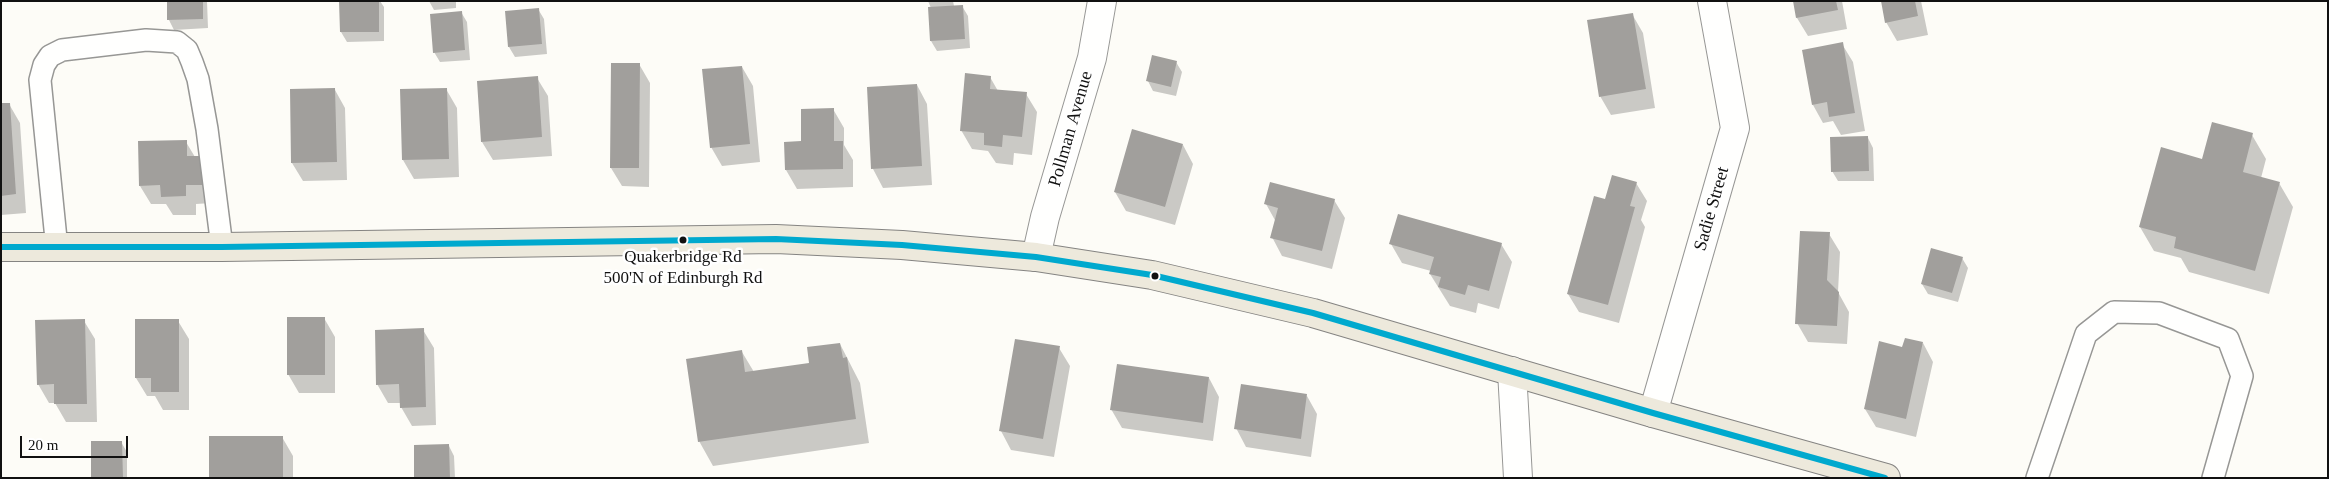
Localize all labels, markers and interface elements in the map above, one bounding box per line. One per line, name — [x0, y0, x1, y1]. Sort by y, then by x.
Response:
street label: Pollman Avenue — [1044, 69, 1098, 189]
street label: Sadie Street — [1690, 164, 1734, 254]
marker: Quakerbridge Rd 500'N of Edinburgh Rd — [678, 235, 688, 245]
place label: Quakerbridge Rd 500'N of Edinburgh Rd — [603, 248, 763, 288]
unlabelled marker — [1150, 271, 1160, 281]
scale bar — [22, 426, 130, 458]
text: 20 m — [28, 437, 58, 453]

